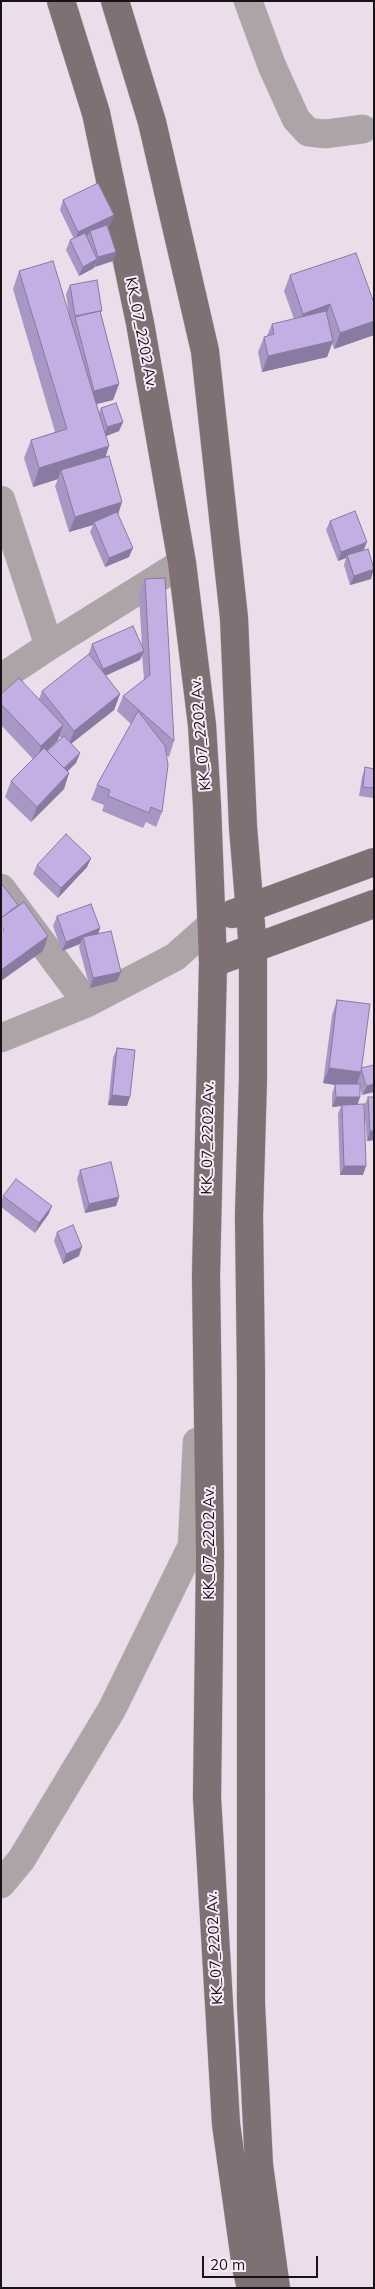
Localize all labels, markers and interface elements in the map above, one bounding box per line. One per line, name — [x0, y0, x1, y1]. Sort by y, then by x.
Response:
street label: KK_07_2202 Av. — [121, 276, 161, 390]
street label: KK_07_2202 Av. — [187, 677, 215, 791]
street label: KK_07_2202 Av. — [198, 1081, 218, 1195]
street label: KK_07_2202 Av. — [200, 1486, 218, 1600]
street label: KK_07_2202 Av. — [203, 1891, 227, 2005]
scale bar — [205, 2246, 321, 2278]
text: 20 m — [210, 2255, 245, 2274]

